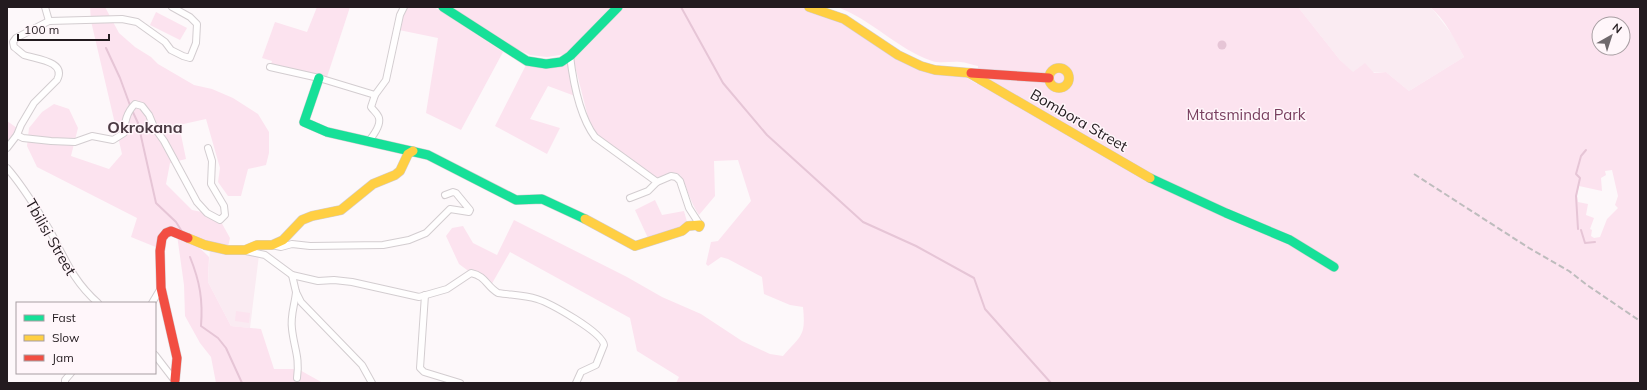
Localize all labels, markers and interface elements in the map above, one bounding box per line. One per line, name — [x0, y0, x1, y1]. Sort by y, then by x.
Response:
scale bar — [18, 16, 109, 42]
north arrow — [1591, 16, 1631, 56]
text: N — [1610, 20, 1625, 36]
text: 100 m — [24, 22, 59, 37]
street label: Bombora Street — [1027, 84, 1131, 156]
park label: Mtatsminda Park — [1187, 105, 1306, 124]
district label: Okrokana — [107, 117, 183, 137]
street label: Tbilisi Street — [21, 195, 81, 279]
legend — [16, 302, 156, 374]
text: Fast — [52, 310, 76, 325]
text: Slow — [52, 330, 80, 345]
text: Jam — [52, 350, 74, 365]

